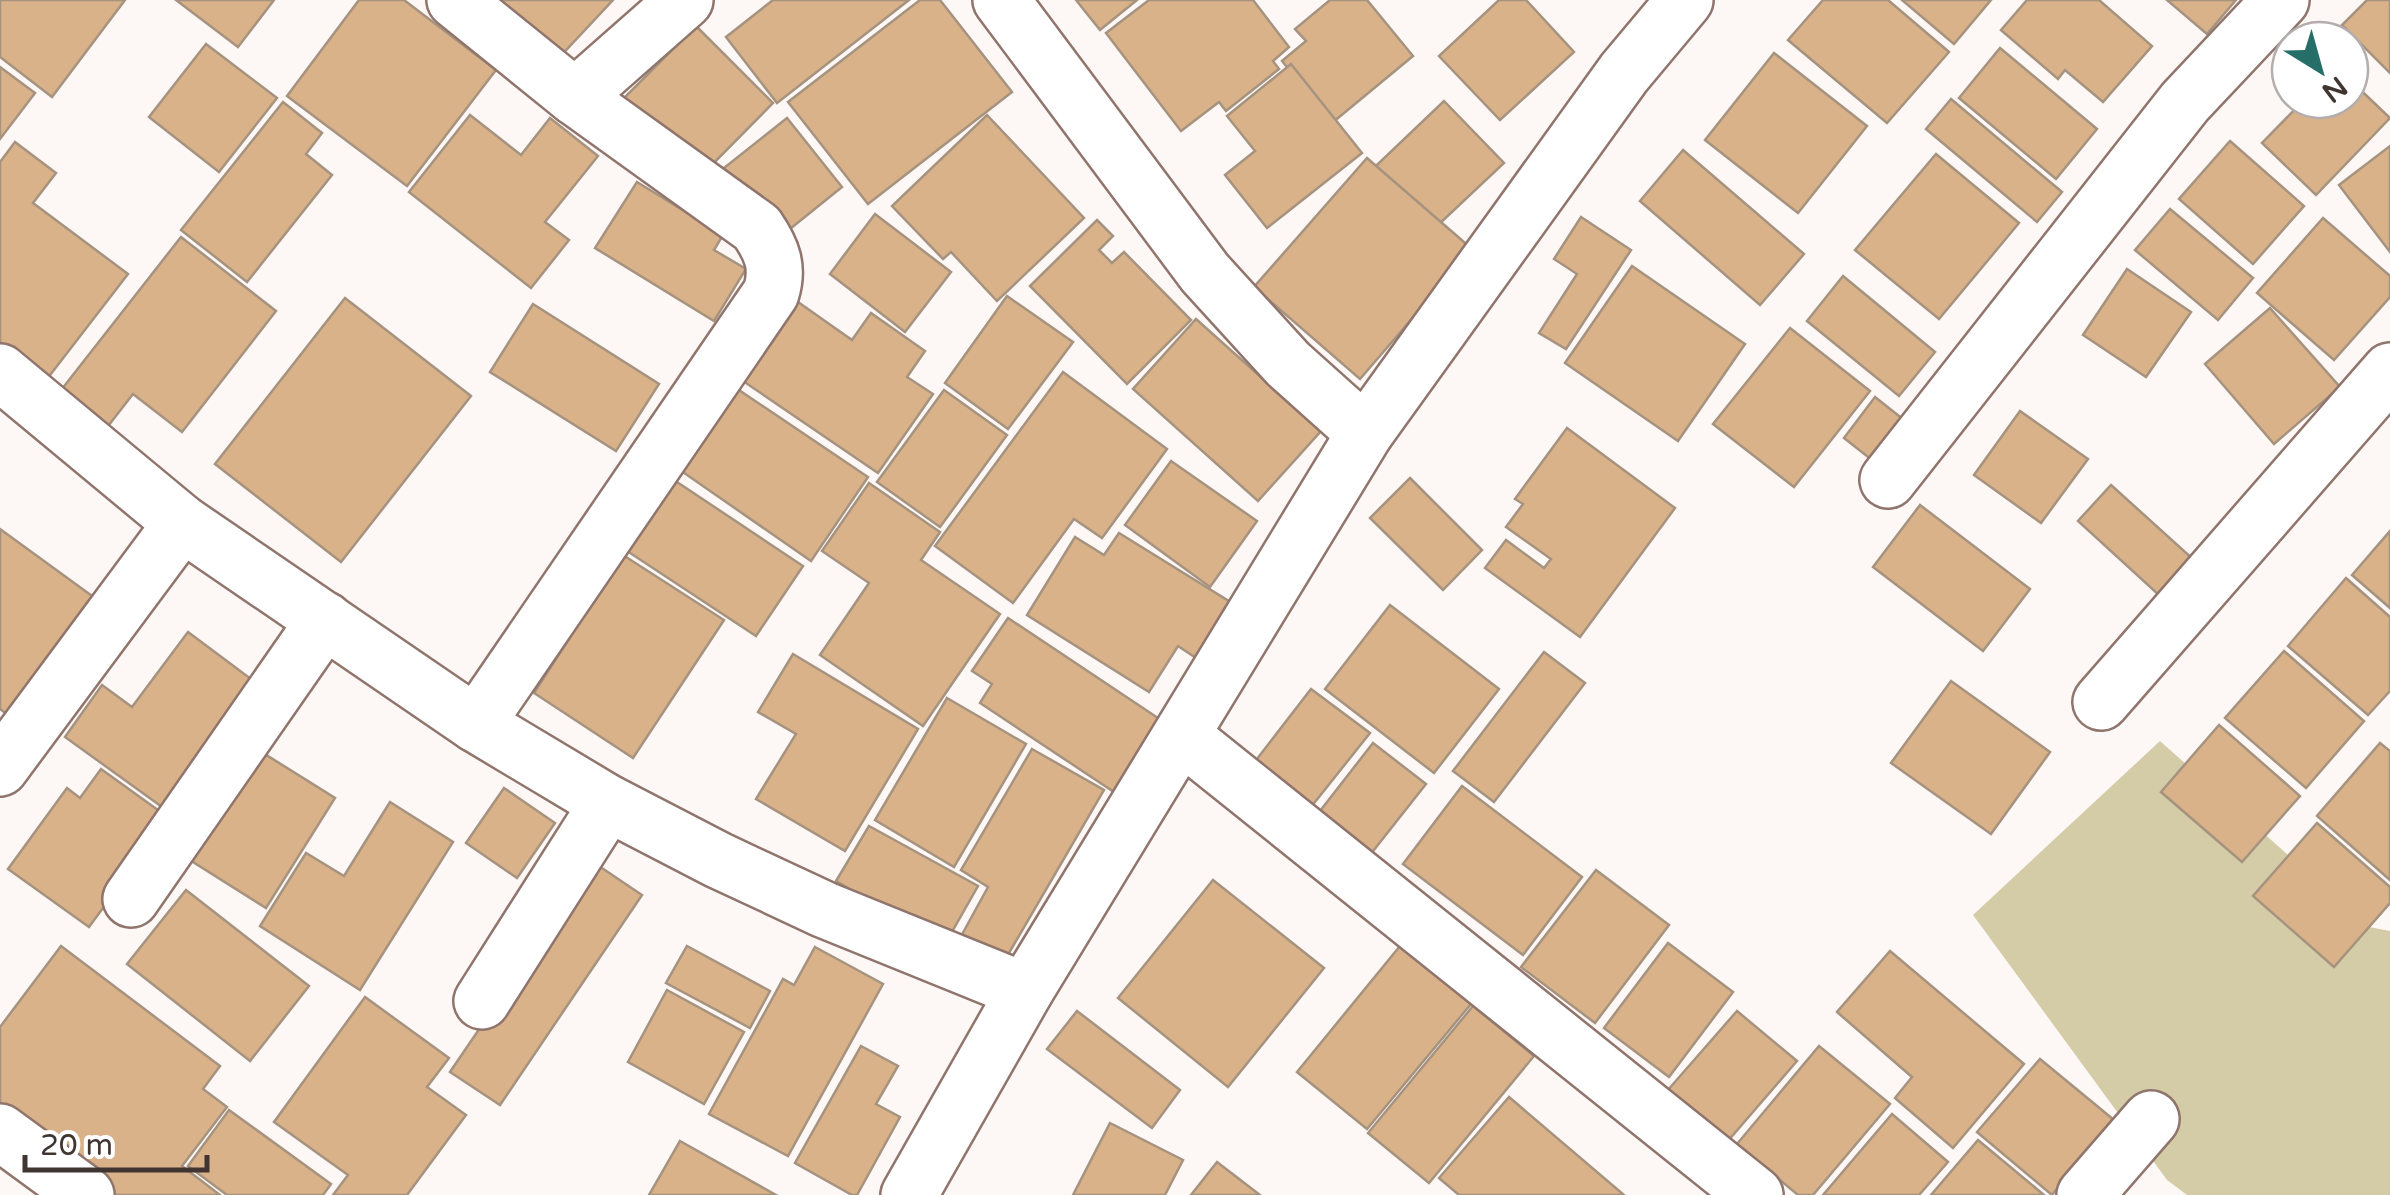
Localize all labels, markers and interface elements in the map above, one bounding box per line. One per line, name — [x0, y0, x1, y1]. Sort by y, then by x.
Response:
north arrow — [2270, 20, 2370, 120]
text: N — [2315, 69, 2354, 110]
scale bar — [25, 1110, 208, 1172]
text: 20 m — [40, 1127, 113, 1164]

